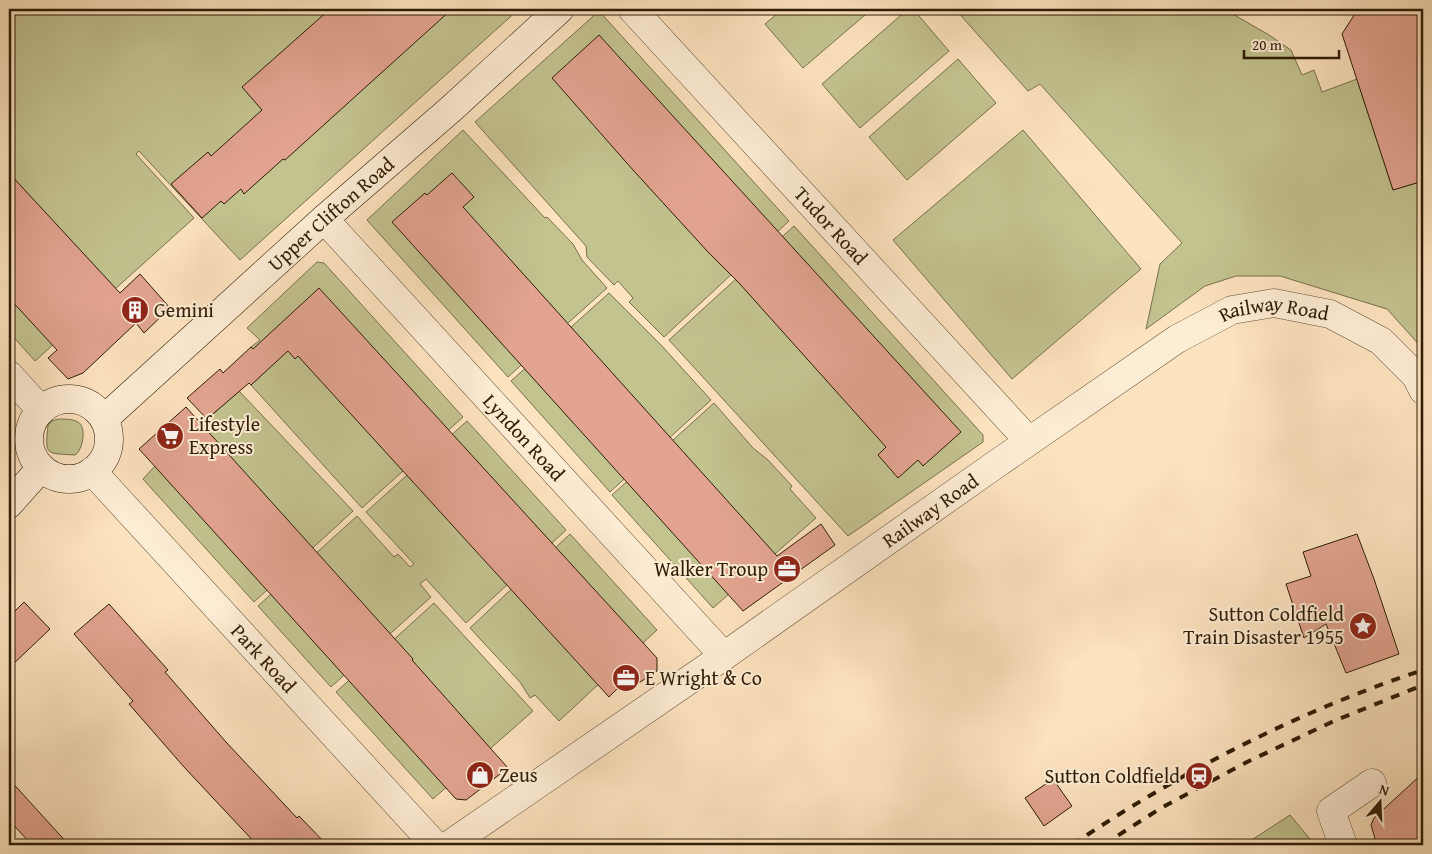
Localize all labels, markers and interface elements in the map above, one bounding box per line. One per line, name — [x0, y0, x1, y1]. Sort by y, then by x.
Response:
scale bar — [1244, 28, 1340, 60]
text: 20 m — [1252, 34, 1283, 55]
street label: Upper Clifton Road — [261, 149, 400, 277]
street label: Tudor Road — [788, 179, 875, 271]
street label: Railway Road — [1213, 288, 1332, 329]
building icon: Gemini — [120, 295, 150, 325]
place label: Gemini — [154, 295, 214, 324]
street label: Lyndon Road — [477, 387, 572, 487]
place label: Lifestyle Express — [189, 409, 260, 461]
supermarket icon: Lifestyle Express — [155, 421, 185, 451]
street label: Railway Road — [876, 466, 984, 554]
place label: Walker Troup — [654, 554, 768, 583]
office icon: Walker Troup — [772, 554, 802, 584]
place label: Sutton Coldfield Train Disaster 1955 — [1183, 599, 1344, 651]
place icon: Sutton Coldfield Train Disaster 1955 — [1348, 611, 1378, 641]
street label: Park Road — [225, 617, 304, 699]
office icon: E Wright & Co — [611, 663, 641, 693]
place label: E Wright & Co — [645, 663, 762, 692]
shop icon: Zeus — [465, 760, 495, 790]
place label: Zeus — [499, 760, 538, 789]
place label: Sutton Coldfield — [1044, 761, 1180, 790]
station icon: Sutton Coldfield — [1184, 761, 1214, 791]
north arrow — [1354, 776, 1404, 826]
text: N — [1377, 779, 1393, 801]

